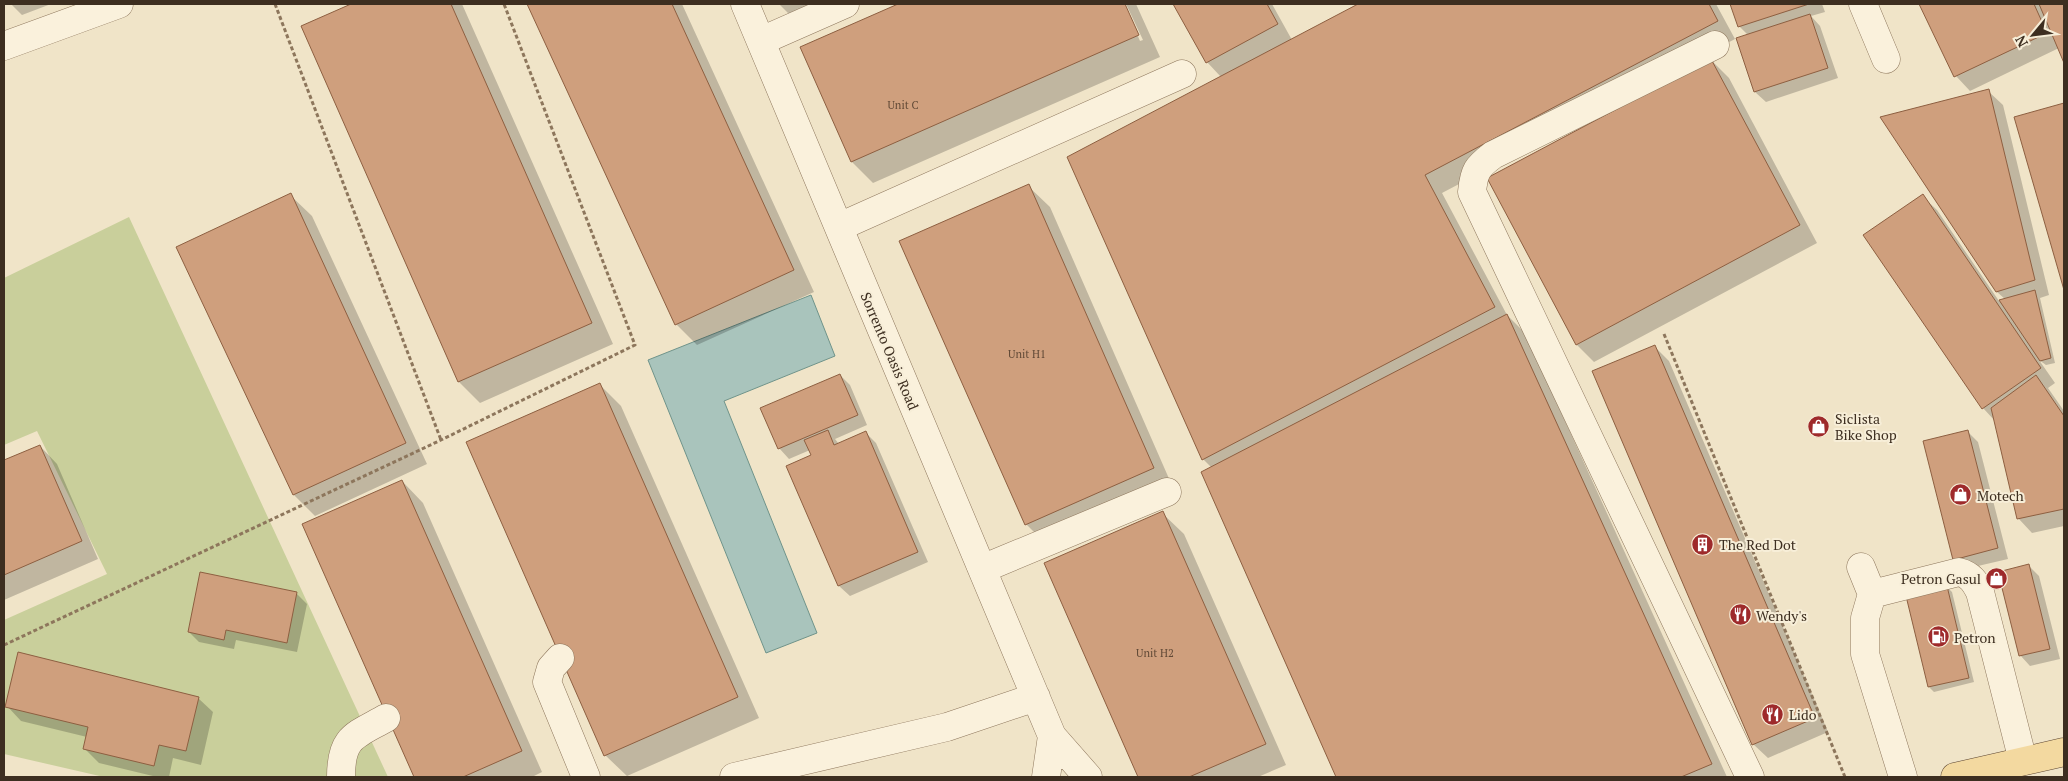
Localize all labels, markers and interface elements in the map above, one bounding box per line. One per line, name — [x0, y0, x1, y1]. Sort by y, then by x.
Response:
north arrow — [2008, 10, 2058, 60]
text: N — [2010, 32, 2032, 51]
house number: Unit C — [887, 98, 919, 112]
street label: Sorrento Oasis Road — [857, 289, 923, 413]
house number: Unit H1 — [1008, 347, 1046, 361]
place label: Siclista Bike Shop — [1835, 409, 1897, 444]
shop icon: Siclista Bike Shop — [1807, 414, 1831, 438]
shop icon: Motech — [1949, 483, 1973, 507]
place label: Motech — [1977, 486, 2024, 505]
building icon: The Red Dot — [1691, 532, 1715, 556]
place label: The Red Dot — [1719, 535, 1797, 554]
shop icon: Petron Gasul — [1985, 566, 2009, 590]
place label: Petron Gasul — [1901, 569, 1981, 588]
restaurant icon: Wendy's — [1728, 603, 1752, 627]
place label: Wendy's — [1756, 606, 1807, 625]
fuel station icon: Petron — [1926, 625, 1950, 649]
place label: Petron — [1954, 628, 1996, 647]
house number: Unit H2 — [1136, 646, 1174, 660]
restaurant icon: Lido — [1761, 702, 1785, 726]
place label: Lido — [1789, 705, 1817, 724]

